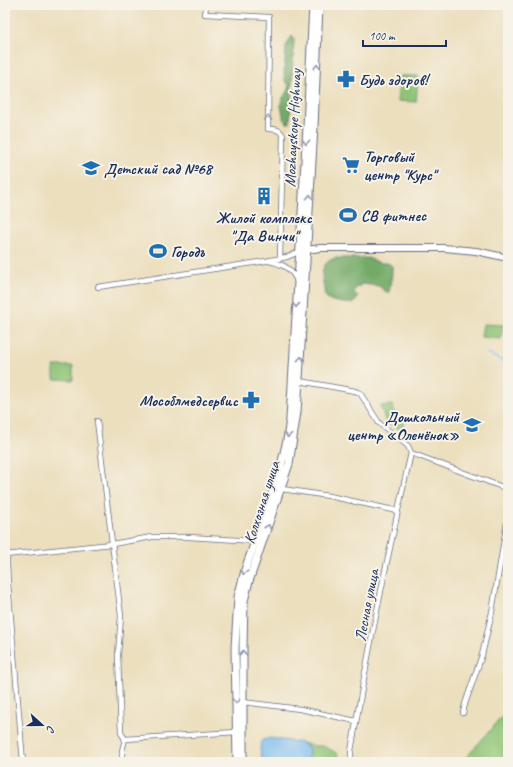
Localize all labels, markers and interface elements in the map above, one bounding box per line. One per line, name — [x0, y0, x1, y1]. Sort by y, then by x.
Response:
scale bar — [363, 22, 446, 48]
text: 100 m — [369, 28, 396, 44]
one-way arrow — [312, 64, 321, 70]
street label: Mozhayskoye Highway — [280, 67, 306, 188]
pharmacy icon: Будь здоров! — [336, 69, 356, 89]
place label: Будь здоров! — [359, 70, 431, 90]
one-way arrow — [264, 115, 272, 121]
one-way arrow — [302, 139, 311, 145]
place label: Торговый центр "Курс" — [364, 147, 440, 185]
supermarket icon: Торговый центр "Курс" — [341, 155, 361, 175]
school or university icon: Детский сад №68 — [81, 158, 101, 178]
place label: Детский сад №68 — [104, 159, 214, 179]
building icon: Жилой комплекс "Да Винчи" — [254, 186, 274, 206]
one-way arrow — [306, 194, 315, 200]
sports icon: СВ фитнес — [338, 205, 358, 225]
place label: СВ фитнес — [361, 206, 427, 226]
place label: Жилой комплекс "Да Винчи" — [216, 208, 313, 246]
sports icon: Городъ — [148, 241, 168, 261]
place label: Городъ — [171, 242, 206, 262]
one-way arrow — [291, 302, 300, 308]
one-way arrow — [297, 356, 305, 362]
pharmacy icon: Мособлмедсервис — [241, 390, 261, 410]
place label: Мособлмедсервис — [140, 391, 239, 411]
place label: Дошкольный центр «Оленёнок» — [347, 407, 460, 445]
school or university icon: Дошкольный центр «Оленёнок» — [462, 415, 482, 435]
one-way arrow — [283, 432, 292, 438]
street label: Колхозная улица — [239, 457, 285, 546]
one-way arrow — [264, 524, 272, 531]
street label: Лесная улица — [350, 566, 384, 643]
one-way arrow — [241, 568, 249, 575]
one-way arrow — [239, 650, 247, 656]
one-way arrow — [232, 698, 240, 704]
north arrow — [22, 705, 62, 745]
text: С — [43, 724, 59, 735]

